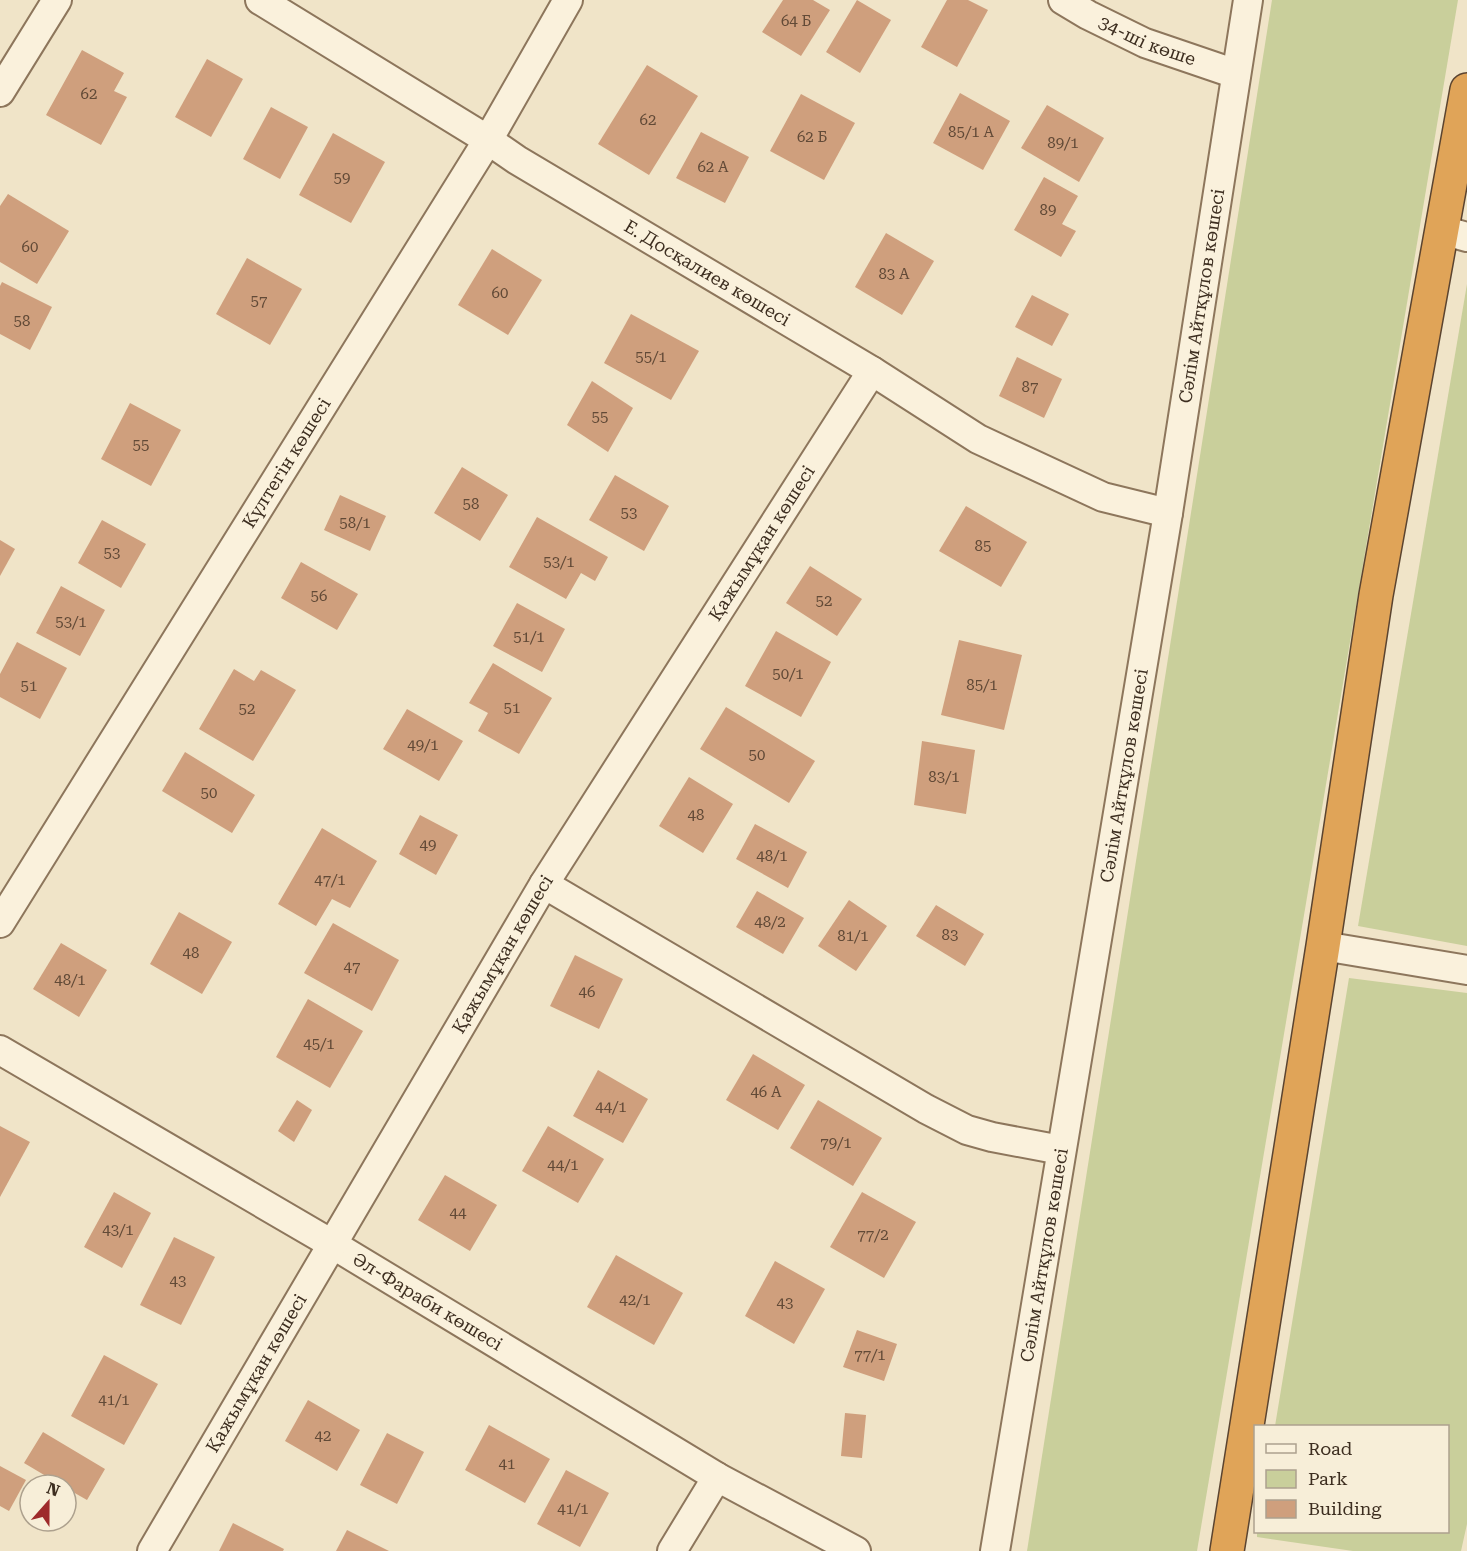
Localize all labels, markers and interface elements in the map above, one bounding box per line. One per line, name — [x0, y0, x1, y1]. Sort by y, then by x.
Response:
street label: 34-ші көше — [1096, 11, 1199, 70]
house number: 64 Б — [781, 12, 811, 30]
house number: 62 — [81, 85, 97, 103]
house number: 62 — [640, 111, 656, 129]
house number: 85/1 А — [948, 123, 994, 141]
house number: 62 Б — [797, 128, 827, 146]
house number: 89/1 — [1047, 134, 1079, 152]
house number: 62 А — [697, 158, 729, 176]
house number: 59 — [334, 169, 350, 187]
street label: Сәлім Айтқұлов көшесі — [1174, 187, 1228, 405]
house number: 89 — [1040, 201, 1056, 219]
street label: Е. Досқалиев көшесі — [621, 215, 794, 330]
house number: 60 — [22, 238, 38, 256]
house number: 83 А — [878, 265, 910, 283]
house number: 60 — [492, 284, 508, 302]
house number: 57 — [251, 292, 267, 310]
house number: 58 — [14, 312, 30, 330]
house number: 55/1 — [635, 348, 667, 366]
house number: 87 — [1022, 378, 1038, 396]
street label: Күлтегін көшесі — [238, 394, 335, 532]
house number: 55 — [592, 408, 608, 426]
house number: 55 — [133, 436, 149, 454]
street label: Қажымұқан көшесі — [704, 461, 819, 625]
house number: 58 — [463, 495, 479, 513]
house number: 53 — [621, 504, 637, 522]
house number: 58/1 — [339, 514, 371, 532]
house number: 85 — [975, 537, 991, 555]
house number: 53 — [104, 544, 120, 562]
house number: 53/1 — [543, 553, 575, 571]
house number: 56 — [311, 587, 327, 605]
house number: 52 — [816, 592, 832, 610]
house number: 53/1 — [55, 613, 87, 631]
house number: 51/1 — [513, 628, 545, 646]
house number: 50/1 — [772, 665, 804, 683]
street label: Сәлім Айтқұлов көшесі — [1096, 667, 1152, 884]
house number: 85/1 — [966, 676, 998, 694]
house number: 51 — [21, 677, 37, 695]
house number: 51 — [504, 699, 520, 717]
house number: 52 — [239, 700, 255, 718]
house number: 49/1 — [407, 736, 439, 754]
house number: 50 — [749, 746, 765, 764]
house number: 83/1 — [928, 768, 960, 786]
house number: 50 — [201, 784, 217, 802]
house number: 48 — [688, 806, 704, 824]
house number: 49 — [420, 836, 436, 854]
house number: 48/1 — [756, 847, 788, 865]
house number: 47/1 — [314, 871, 346, 889]
street label: Қажымұқан көшесі — [448, 871, 557, 1037]
house number: 48/2 — [754, 913, 786, 931]
house number: 83 — [942, 926, 958, 944]
house number: 81/1 — [837, 927, 869, 945]
house number: 48 — [183, 944, 199, 962]
house number: 47 — [344, 958, 360, 976]
house number: 48/1 — [54, 971, 86, 989]
house number: 46 — [579, 983, 595, 1001]
house number: 45/1 — [303, 1035, 335, 1053]
house number: 46 А — [750, 1083, 782, 1101]
house number: 44/1 — [595, 1098, 627, 1116]
house number: 79/1 — [820, 1134, 852, 1152]
street label: Сәлім Айтқұлов көшесі — [1016, 1146, 1072, 1364]
house number: 44/1 — [547, 1156, 579, 1174]
house number: 44 — [450, 1204, 467, 1222]
house number: 43/1 — [102, 1221, 134, 1239]
house number: 77/2 — [857, 1226, 889, 1244]
street label: Әл-Фараби көшесі — [349, 1248, 507, 1355]
house number: 43 — [170, 1272, 186, 1290]
street label: Қажымұқан көшесі — [201, 1290, 311, 1456]
house number: 42/1 — [619, 1291, 651, 1309]
house number: 43 — [777, 1294, 793, 1312]
house number: 77/1 — [854, 1346, 886, 1364]
house number: 41/1 — [98, 1391, 130, 1409]
legend — [1254, 1425, 1449, 1533]
house number: 42 — [315, 1427, 331, 1445]
text: Road — [1308, 1438, 1353, 1459]
house number: 41 — [499, 1455, 515, 1473]
text: Park — [1308, 1468, 1348, 1489]
north arrow — [18, 1473, 78, 1533]
text: N — [44, 1478, 62, 1501]
text: Building — [1308, 1498, 1382, 1519]
house number: 41/1 — [557, 1500, 589, 1518]

